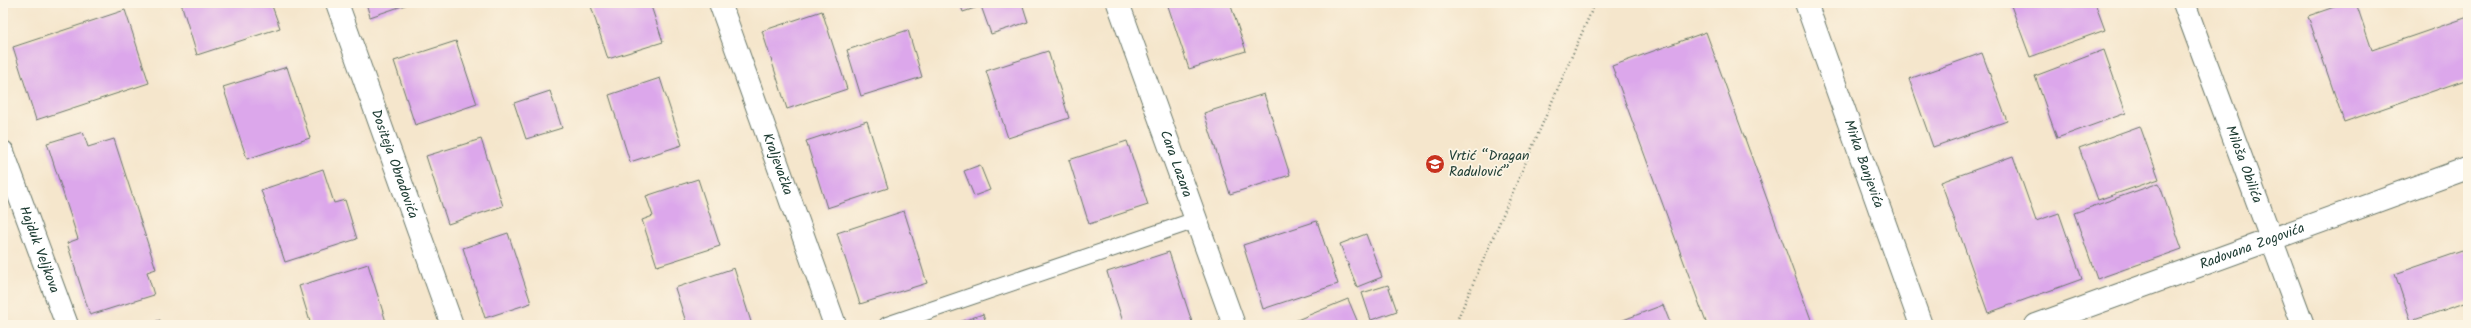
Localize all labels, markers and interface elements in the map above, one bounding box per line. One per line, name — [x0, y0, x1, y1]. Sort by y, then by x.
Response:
street label: Dositeja Obradovića — [365, 106, 424, 222]
street label: Mirka Banjevića — [1838, 117, 1889, 211]
street label: Miloša Obilića — [2219, 122, 2268, 206]
street label: Cara Lazara — [1154, 127, 1198, 201]
street label: Kraljevačka — [756, 130, 799, 198]
place label: Vrtić “Dragan Radulović” — [1449, 145, 1530, 183]
school or university icon: Vrtić “Dragan Radulović” — [1424, 153, 1446, 175]
street label: Hajduk Veljkova — [13, 203, 65, 296]
street label: Radovana Zogovića — [2197, 217, 2308, 276]

